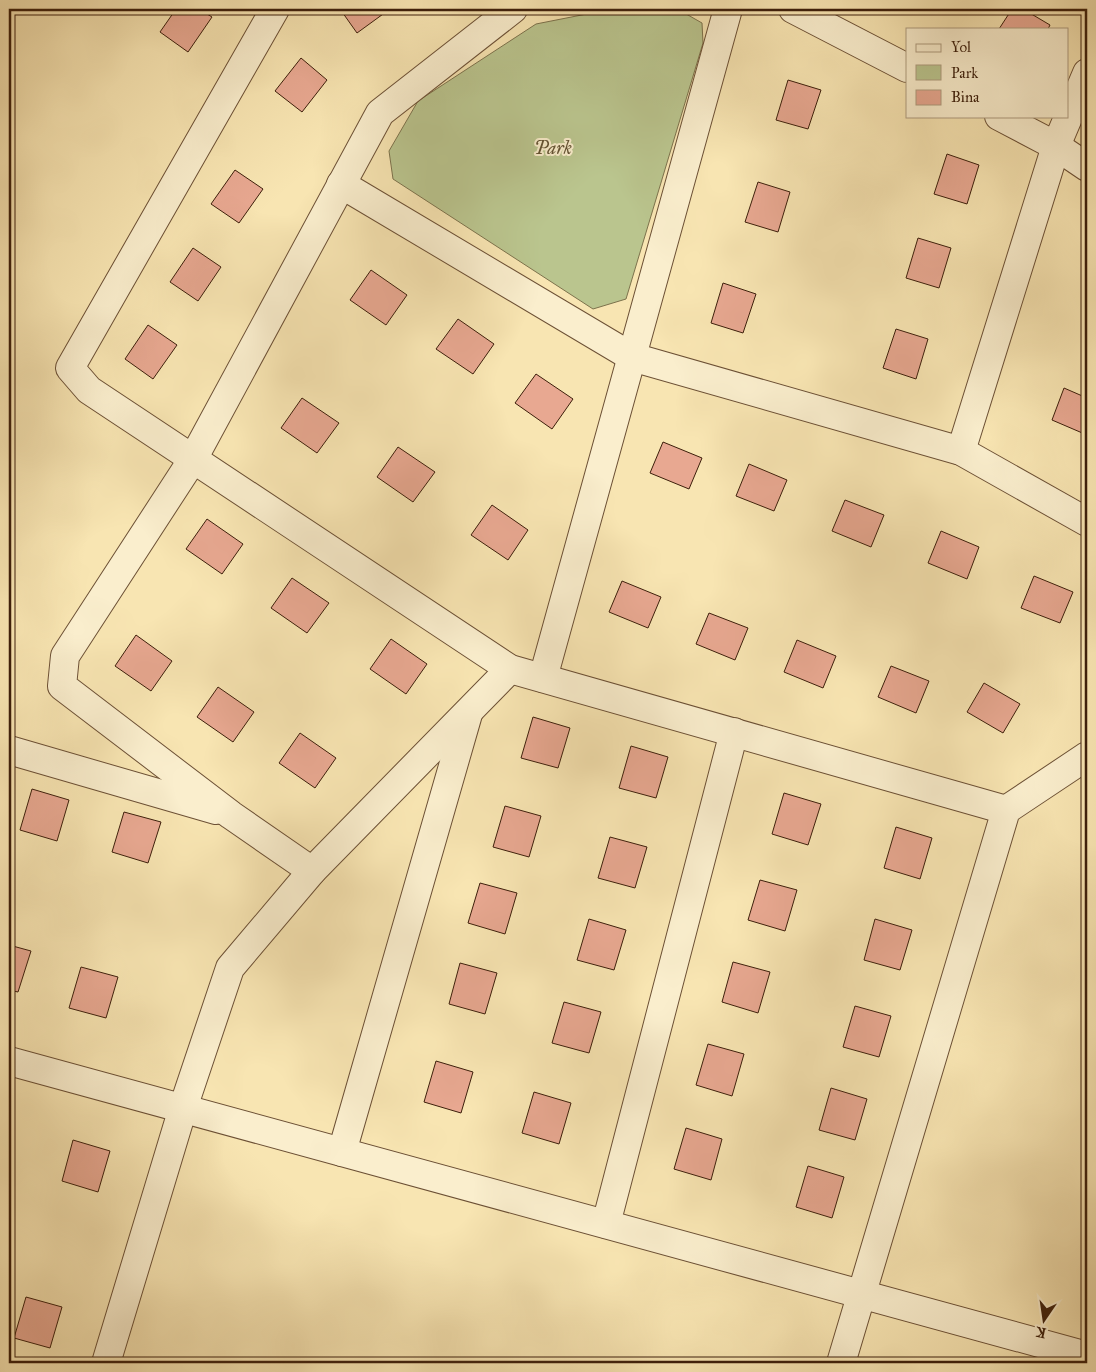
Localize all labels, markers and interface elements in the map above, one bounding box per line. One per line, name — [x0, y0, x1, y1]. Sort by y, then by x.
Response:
legend — [906, 28, 1068, 118]
text: Yol — [951, 38, 972, 56]
text: Park — [951, 64, 978, 82]
text: Bina — [951, 88, 980, 106]
park label: Park — [534, 137, 572, 159]
north arrow — [1018, 1294, 1068, 1344]
text: K — [1033, 1323, 1048, 1342]

